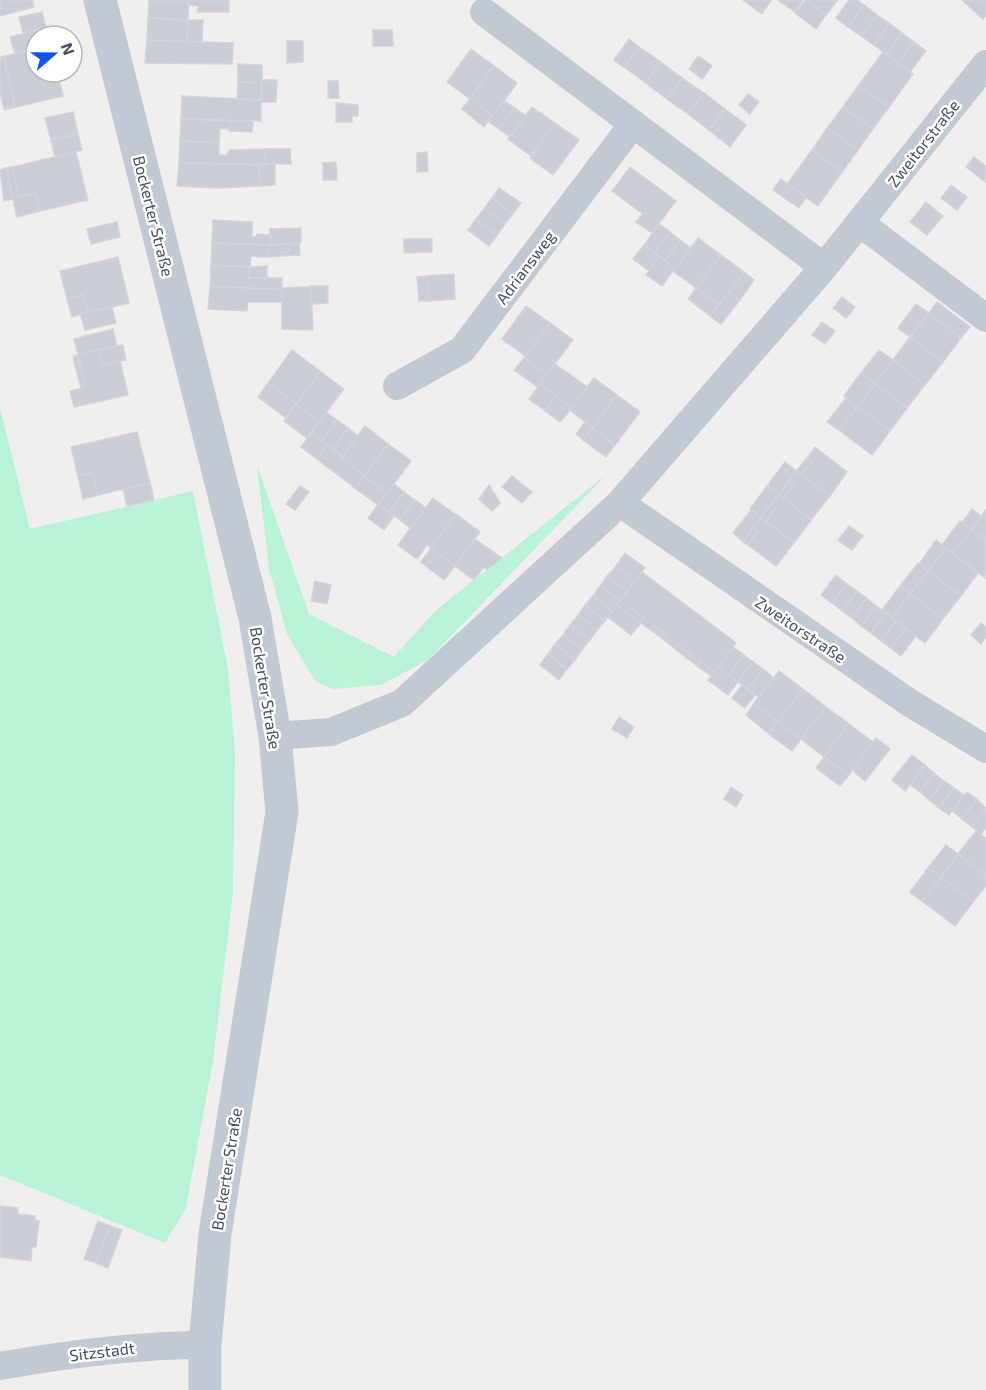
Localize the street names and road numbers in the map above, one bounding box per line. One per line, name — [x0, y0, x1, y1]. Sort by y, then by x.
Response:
street label: Zweitorstraße — [883, 96, 963, 190]
street label: Bockerter Straße — [130, 154, 178, 278]
street label: Adriansweg — [491, 227, 559, 307]
street label: Zweitorstraße — [752, 592, 850, 666]
street label: Bockerter Straße — [247, 625, 285, 751]
street label: Bockerter Straße — [207, 1106, 245, 1232]
street label: Sitzstadt — [68, 1338, 136, 1364]

